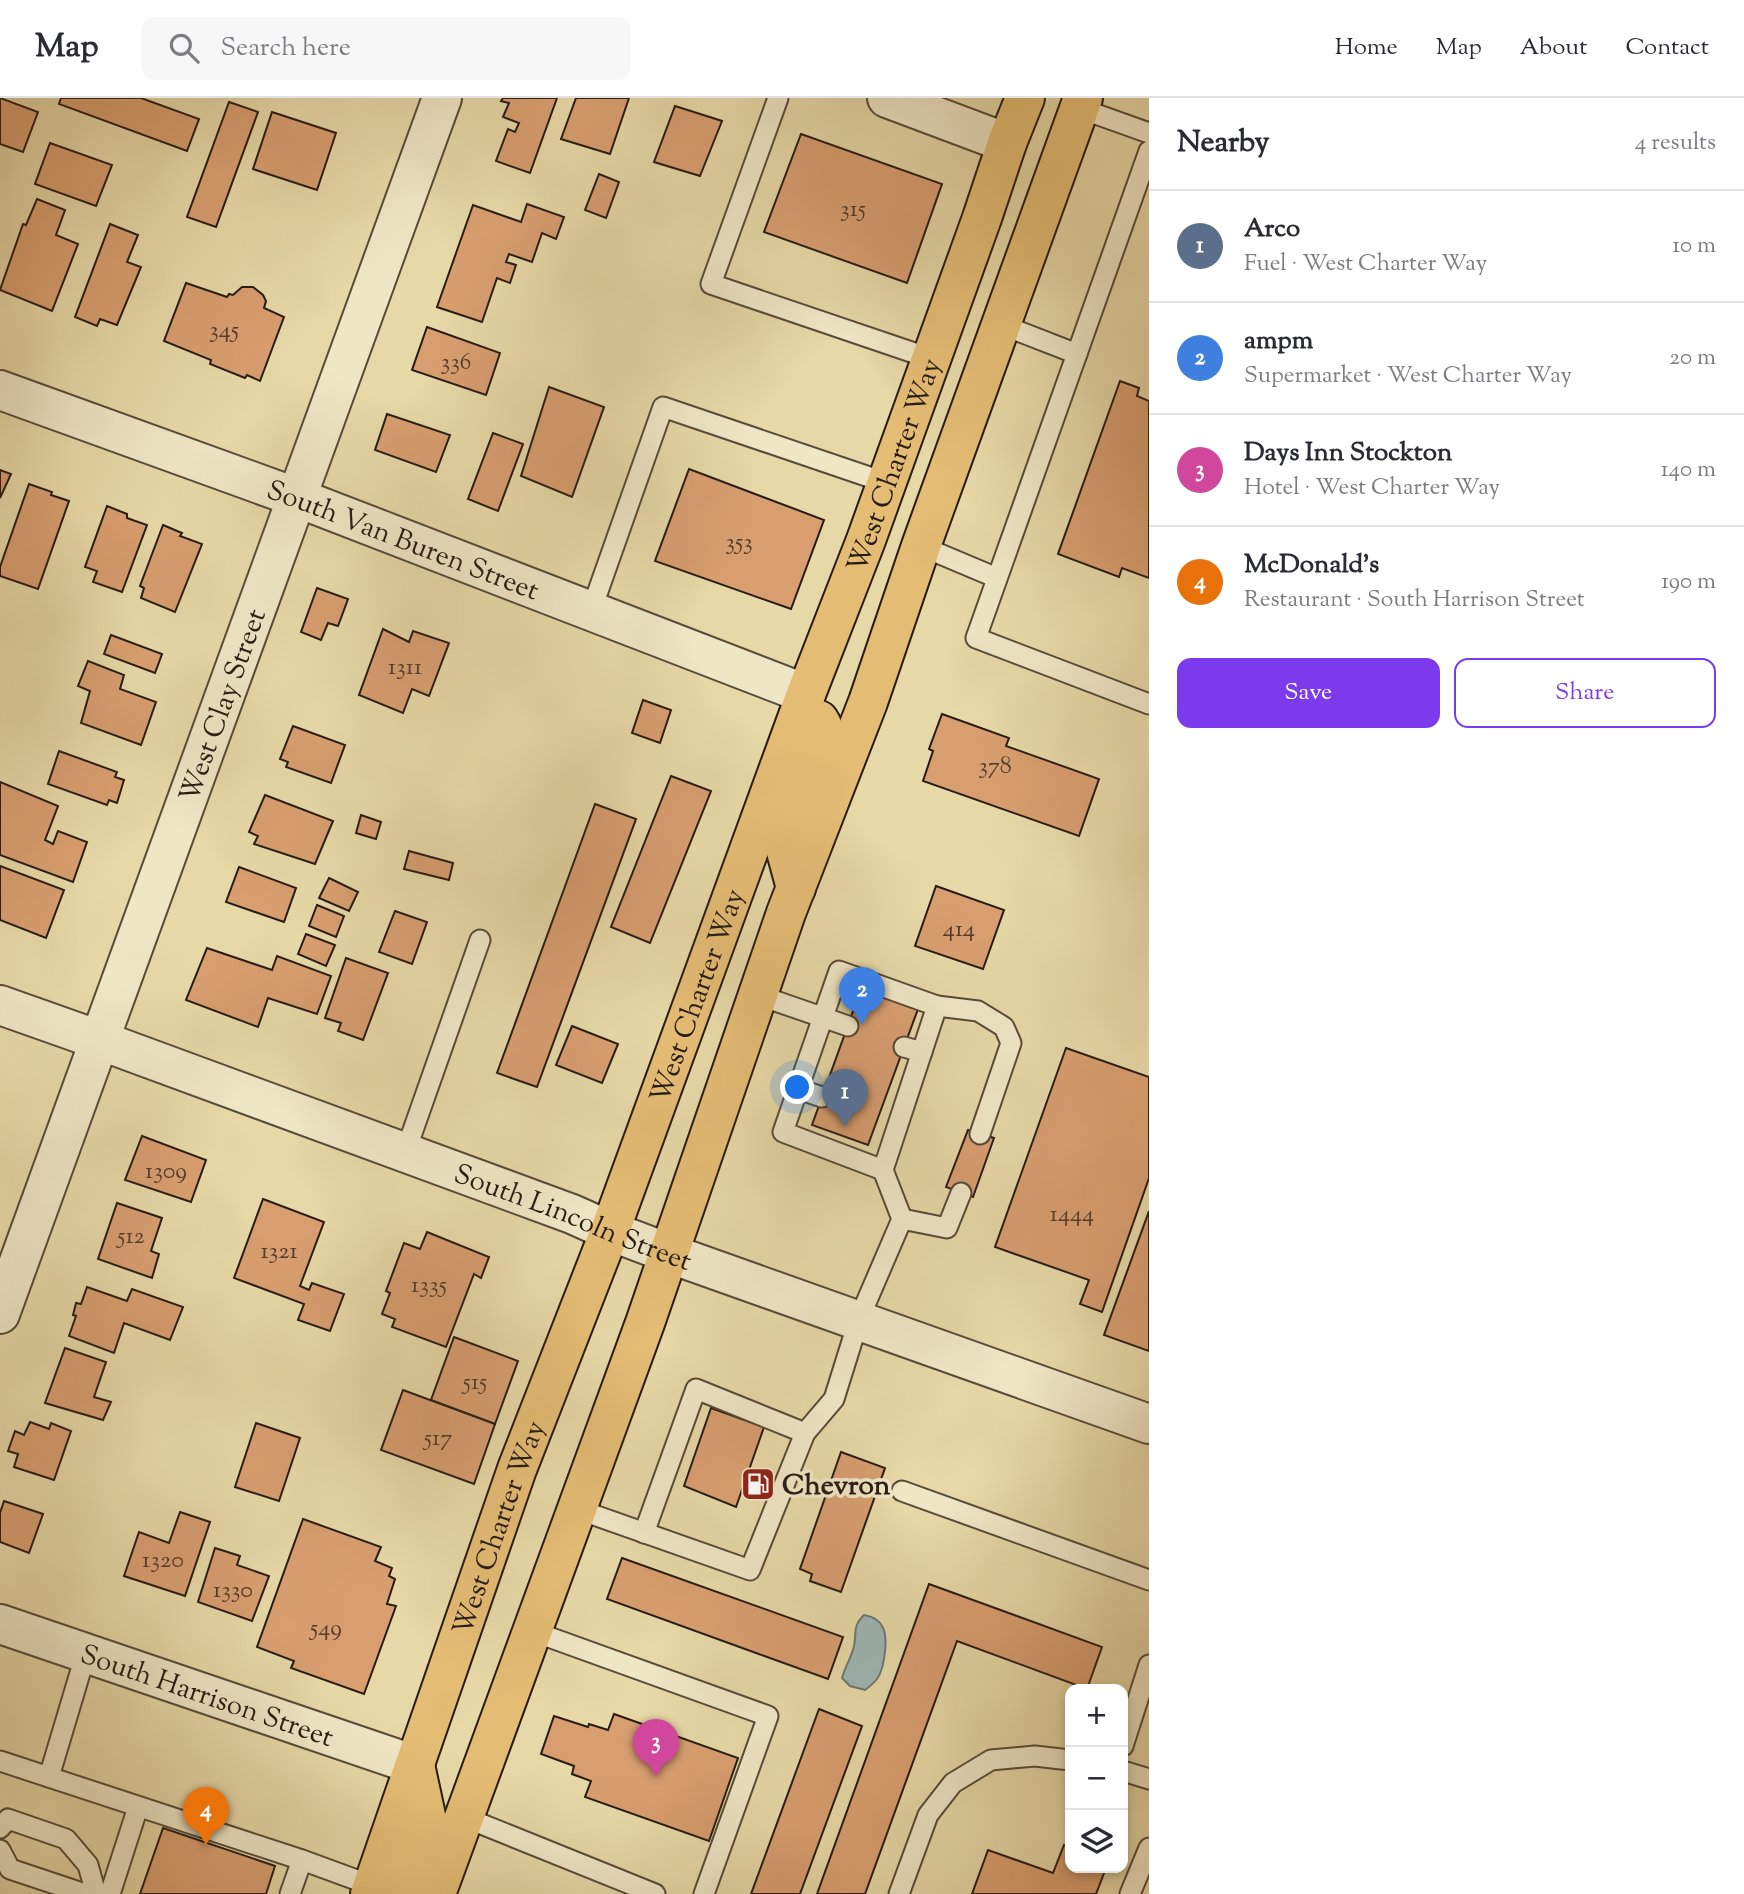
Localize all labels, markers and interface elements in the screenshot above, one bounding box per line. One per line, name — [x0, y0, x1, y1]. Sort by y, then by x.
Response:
search box — [141, 17, 631, 80]
text: Map — [35, 24, 99, 72]
icon: search — [165, 29, 203, 67]
text: Search here — [221, 30, 351, 67]
text: Home — [1335, 31, 1398, 65]
text: Map — [1436, 31, 1482, 65]
text: About — [1520, 31, 1587, 65]
text: Contact — [1625, 31, 1709, 65]
text: Nearby — [1177, 122, 1269, 165]
text: 4 results — [1635, 127, 1716, 160]
house number: 315 — [840, 193, 866, 227]
text: Arco — [1244, 211, 1300, 248]
text: 1 — [1196, 230, 1204, 263]
text: 10 m — [1672, 230, 1716, 263]
text: Fuel · West Charter Way — [1244, 248, 1487, 281]
house number: 345 — [209, 314, 239, 348]
text: ampm — [1244, 323, 1313, 360]
text: 2 — [1195, 342, 1205, 375]
text: 20 m — [1669, 342, 1716, 375]
house number: 336 — [440, 346, 472, 380]
street label: West Charter Way — [838, 353, 953, 579]
text: Supermarket · West Charter Way — [1244, 360, 1572, 393]
text: Days Inn Stockton — [1244, 435, 1452, 472]
text: 3 — [1195, 454, 1205, 487]
text: 140 m — [1661, 454, 1716, 487]
street label: South Van Buren Street — [261, 471, 545, 612]
text: Hotel · West Charter Way — [1244, 472, 1500, 505]
house number: 353 — [725, 526, 753, 560]
text: McDonald's — [1244, 547, 1379, 584]
text: 4 — [1194, 566, 1206, 599]
text: 190 m — [1661, 566, 1716, 599]
text: Restaurant · South Harrison Street — [1244, 584, 1585, 617]
street label: West Clay Street — [171, 603, 278, 808]
house number: 1311 — [388, 651, 422, 685]
button: Save — [1177, 658, 1440, 728]
button: Share — [1454, 658, 1716, 728]
house number: 378 — [978, 750, 1012, 784]
street label: West Charter Way — [641, 884, 756, 1109]
house number: 414 — [943, 913, 975, 947]
pin: 2 — [839, 967, 885, 1025]
pin: 1 — [822, 1069, 868, 1127]
your location — [780, 1070, 814, 1104]
house number: 1309 — [145, 1155, 187, 1189]
street label: South Lincoln Street — [448, 1155, 697, 1283]
house number: 1444 — [1050, 1198, 1094, 1232]
house number: 512 — [115, 1220, 145, 1254]
house number: 1321 — [260, 1235, 298, 1269]
house number: 1335 — [411, 1269, 447, 1303]
house number: 515 — [461, 1366, 487, 1400]
street label: West Charter Way — [444, 1415, 557, 1641]
house number: 517 — [422, 1422, 452, 1456]
fuel station icon: Chevron — [739, 1465, 777, 1503]
place label: Chevron — [782, 1467, 891, 1507]
house number: 1320 — [142, 1544, 184, 1578]
house number: 1330 — [213, 1574, 253, 1608]
house number: 549 — [308, 1612, 342, 1646]
street label: South Harrison Street — [74, 1636, 339, 1759]
map controls — [1065, 1684, 1128, 1873]
button: + — [1065, 1684, 1128, 1747]
pin: 3 — [633, 1719, 679, 1777]
button: − — [1065, 1747, 1128, 1810]
pin: 4 — [183, 1787, 229, 1845]
button: layers — [1065, 1810, 1128, 1873]

